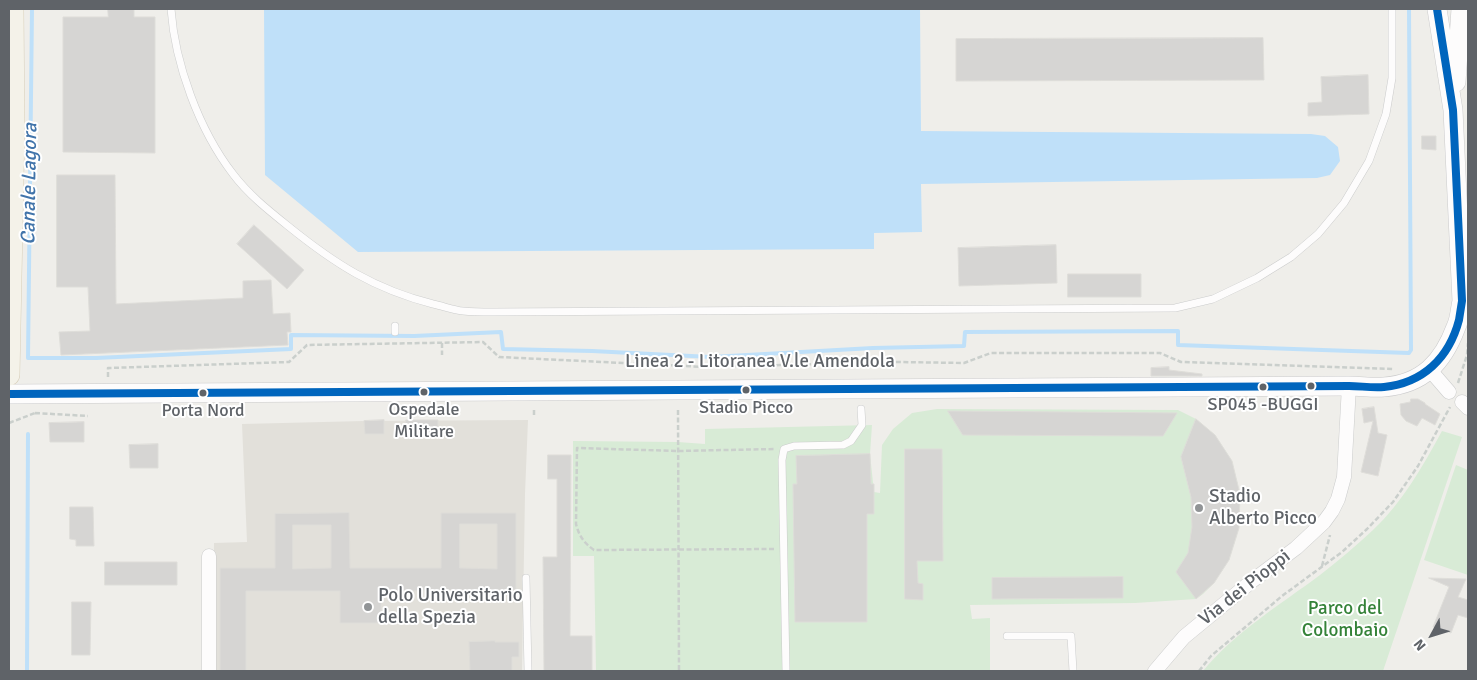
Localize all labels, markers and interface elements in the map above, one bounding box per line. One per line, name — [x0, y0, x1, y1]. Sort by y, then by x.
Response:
water label: Canale Lagora — [17, 123, 43, 245]
street label: Linea 2 - Litoranea V.le Amendola — [625, 351, 895, 373]
unlabelled marker — [1306, 381, 1316, 391]
marker: SP045 -BUGGI — [1258, 382, 1268, 392]
marker: Stadio Picco — [741, 385, 751, 395]
marker: Ospedale Militare — [419, 387, 429, 397]
marker: Porta Nord — [198, 388, 208, 398]
place label: SP045 -BUGGI — [1208, 394, 1318, 416]
place label: Stadio Picco — [699, 397, 793, 419]
place label: Ospedale Militare — [388, 399, 460, 442]
place label: Porta Nord — [161, 400, 245, 422]
place label: Stadio Alberto Picco — [1209, 486, 1317, 530]
marker: Stadio Alberto Picco — [1193, 502, 1205, 514]
street label: Via dei Pioppi — [1195, 545, 1295, 631]
place label: Polo Universitario della Spezia — [378, 585, 523, 629]
park label: Parco del Colombaio — [1302, 598, 1388, 642]
marker: Polo Universitario della Spezia — [362, 601, 374, 613]
north arrow — [1407, 610, 1457, 660]
text: N — [1410, 636, 1430, 654]

